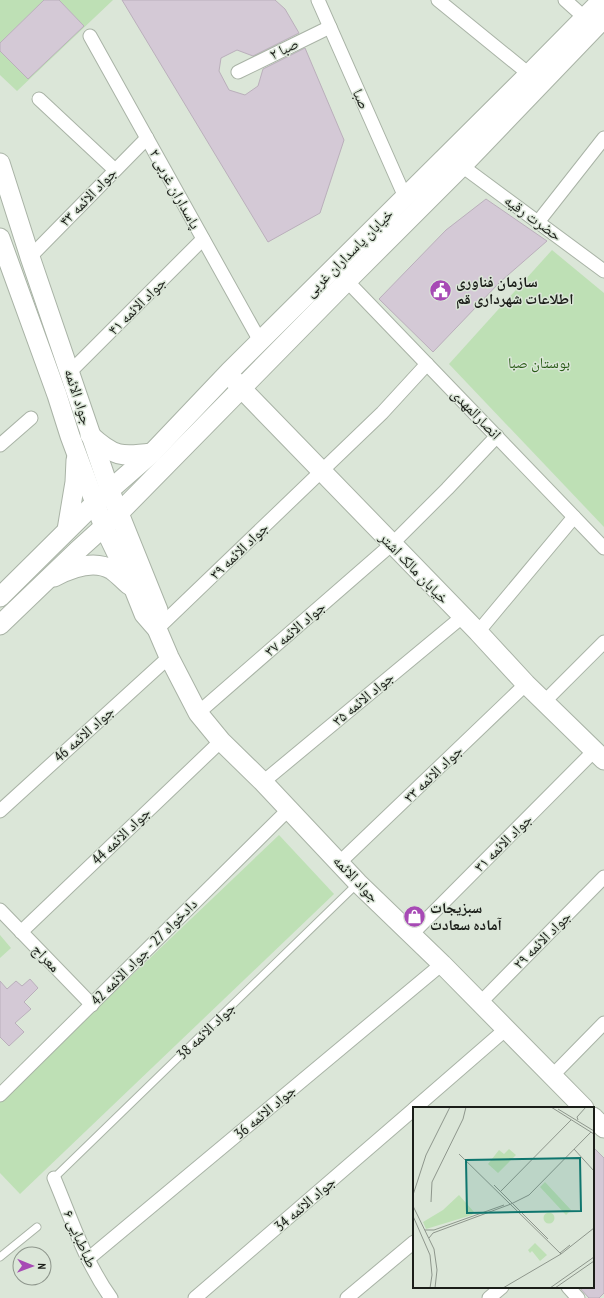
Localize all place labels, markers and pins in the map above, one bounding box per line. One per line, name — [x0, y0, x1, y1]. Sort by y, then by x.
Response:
place label: سازمان فناوری اطلاعات شهرداری قم — [456, 272, 574, 309]
public building icon: سازمان فناوری اطلاعات شهرداری قم — [427, 278, 453, 304]
place label: سبزیجات آماده سعادت — [430, 898, 503, 934]
shop icon: سبزیجات آماده سعادت — [402, 904, 428, 930]

